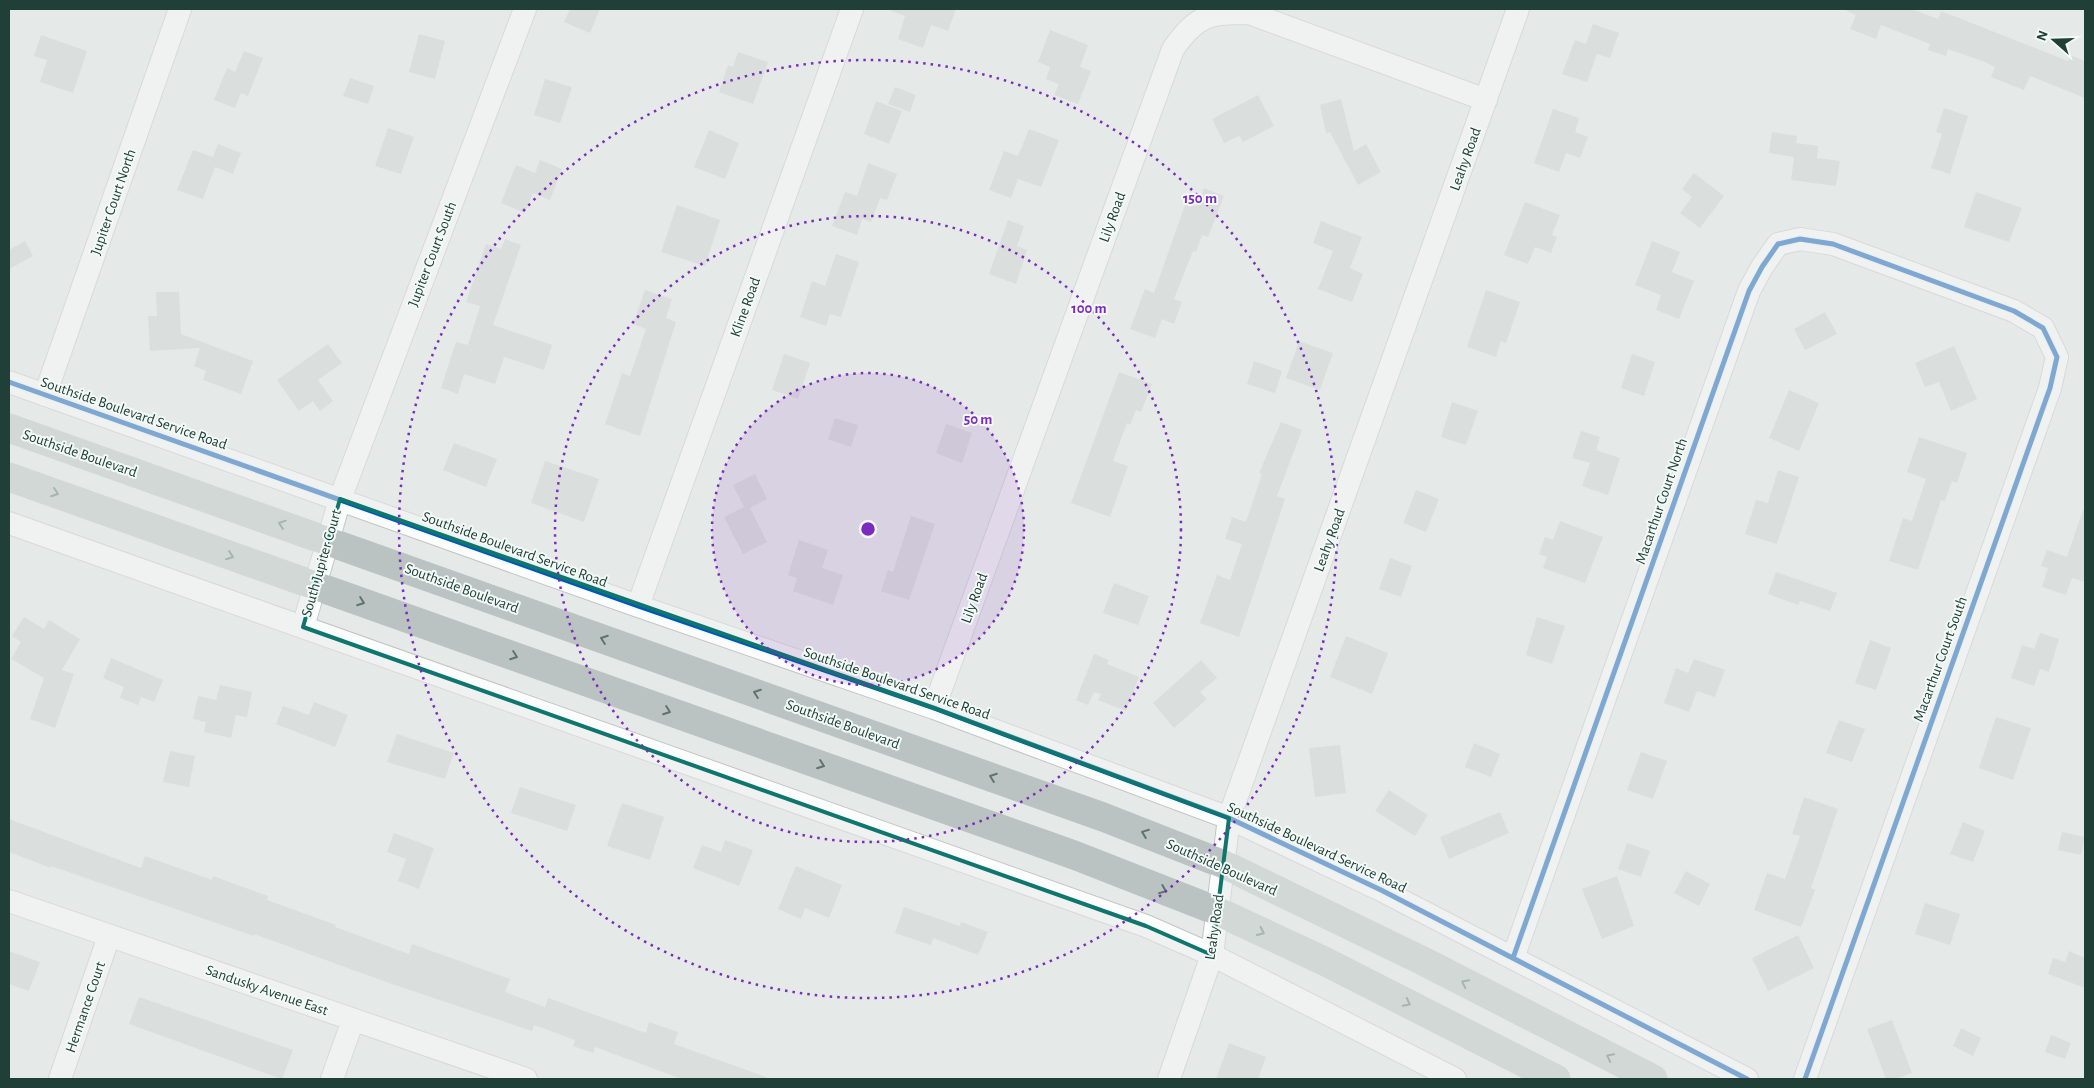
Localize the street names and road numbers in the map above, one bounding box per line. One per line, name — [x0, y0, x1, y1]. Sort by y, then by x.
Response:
street label: Leahy Road — [1447, 125, 1484, 193]
street label: Jupiter Court North — [88, 147, 139, 257]
street label: Lily Road — [1096, 190, 1129, 244]
street label: Jupiter Court South — [406, 200, 459, 309]
street label: Kline Road — [728, 275, 763, 339]
street label: Southside Boulevard Service Road — [38, 373, 230, 453]
street label: Southside Boulevard — [20, 425, 140, 481]
street label: Macarthur Court North — [1633, 436, 1690, 566]
street label: Leahy Road — [1311, 506, 1348, 574]
street label: South Jupiter Court — [299, 507, 344, 619]
street label: Southside Boulevard Service Road — [420, 507, 610, 591]
street label: Southside Boulevard — [403, 559, 521, 617]
street label: Lily Road — [958, 571, 991, 625]
street label: Macarthur Court South — [1911, 595, 1970, 724]
street label: Southside Boulevard Service Road — [801, 643, 993, 723]
street label: Southside Boulevard — [784, 695, 902, 753]
street label: Southside Boulevard Service Road — [1225, 799, 1409, 896]
street label: Southside Boulevard — [1164, 836, 1280, 899]
street label: Leahy Road — [1202, 893, 1227, 961]
street label: Hermance Court — [63, 959, 108, 1055]
street label: Sandusky Avenue East — [204, 962, 330, 1019]

